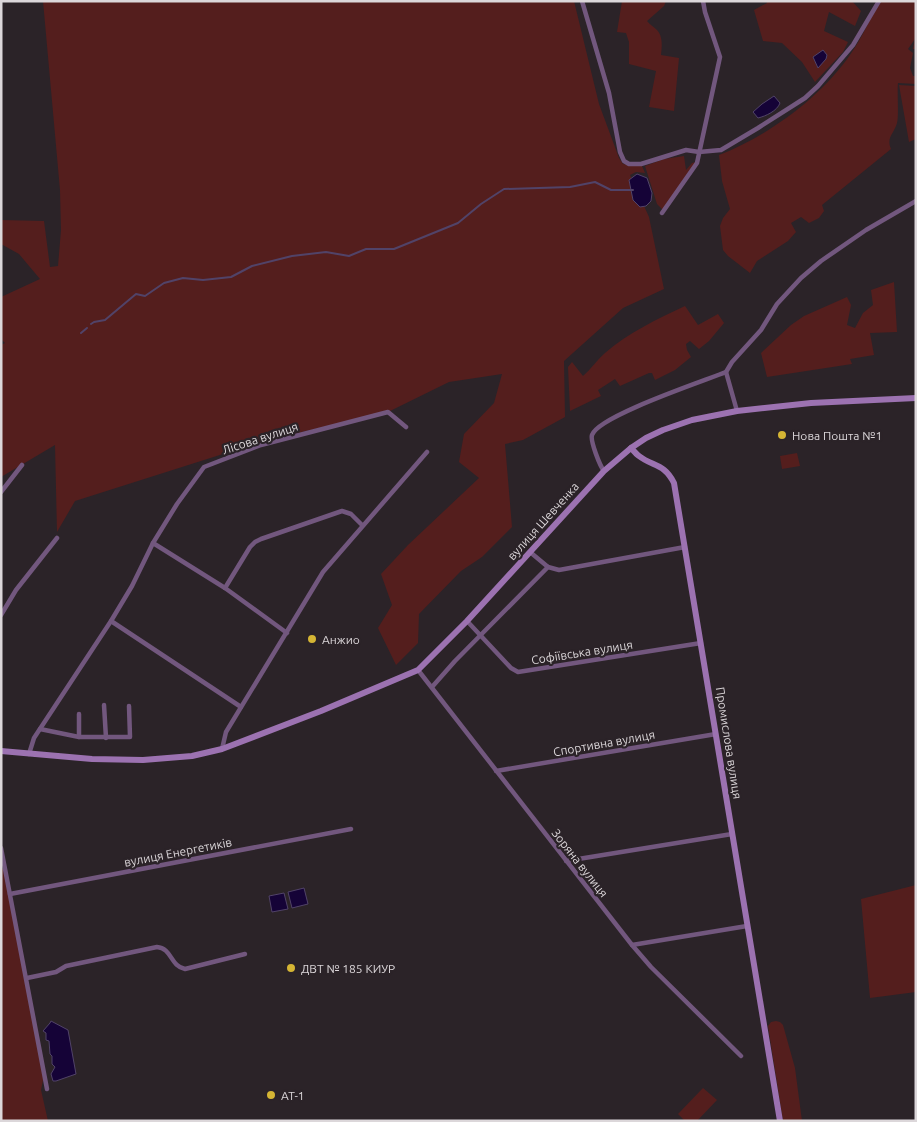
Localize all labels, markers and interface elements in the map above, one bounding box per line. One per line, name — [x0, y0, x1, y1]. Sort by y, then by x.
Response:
street label: Лісова вулиця — [220, 420, 300, 456]
marker: Нова Пошта №1 — [776, 429, 788, 441]
place label: Нова Пошта №1 — [792, 429, 882, 442]
street label: вулиця Шевченка — [505, 480, 581, 562]
marker: Анжио — [306, 633, 318, 645]
place label: Анжио — [322, 633, 360, 646]
street label: Софіївська вулиця — [530, 638, 634, 666]
street label: Промислова вулиця — [714, 686, 744, 800]
street label: Спортивна вулиця — [552, 728, 656, 758]
street label: Зоряна вулиця — [549, 826, 611, 900]
street label: вулиця Енергетиків — [123, 835, 233, 869]
marker: ДВТ № 185 КИУР — [285, 962, 297, 974]
place label: ДВТ № 185 КИУР — [301, 962, 395, 975]
marker: АТ-1 — [265, 1089, 277, 1101]
place label: АТ-1 — [281, 1089, 305, 1102]

